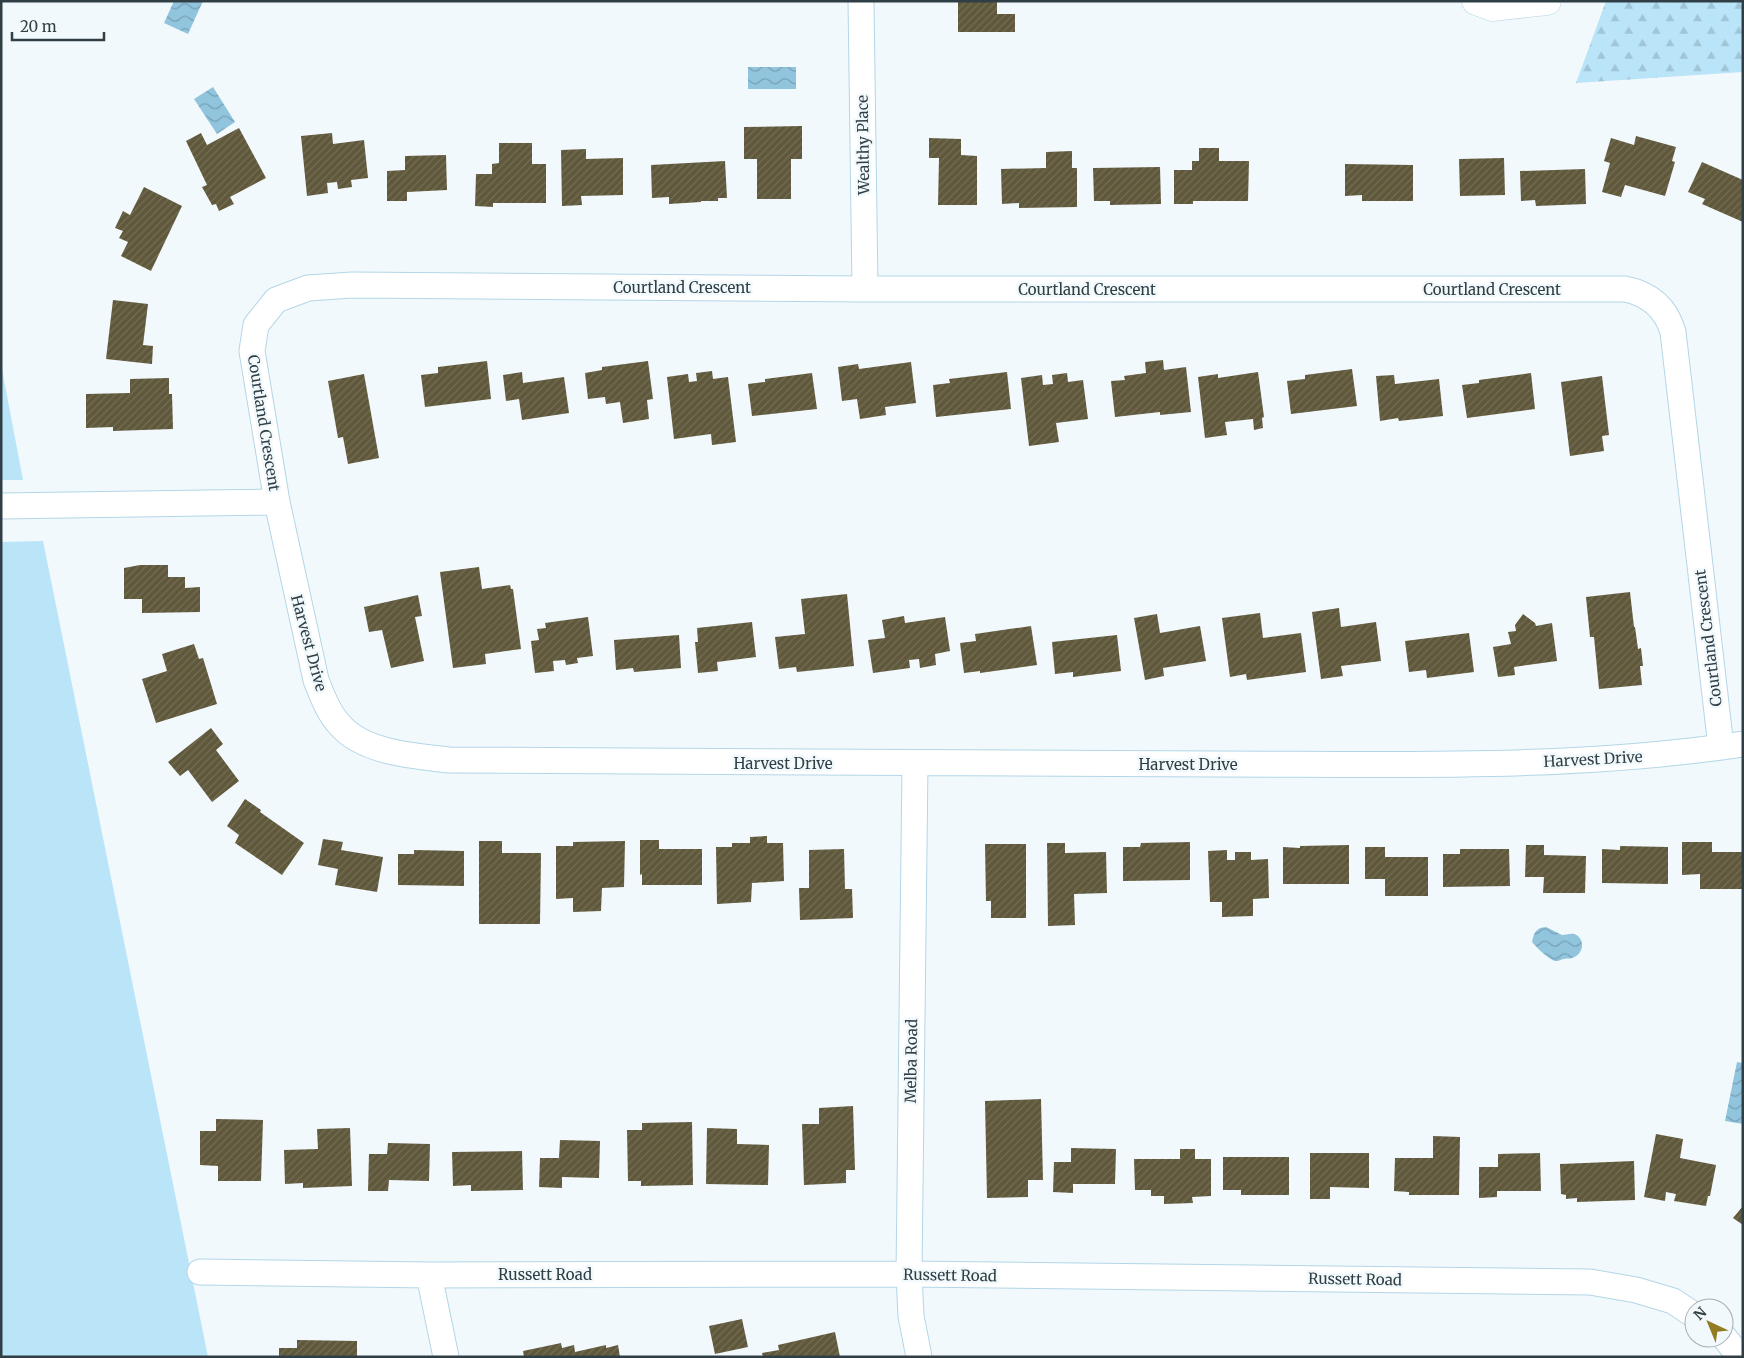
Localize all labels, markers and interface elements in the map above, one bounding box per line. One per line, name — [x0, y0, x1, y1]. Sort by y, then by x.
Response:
scale bar — [12, 10, 105, 42]
text: 20 m — [20, 17, 57, 36]
street label: Wealthy Place — [853, 95, 873, 196]
street label: Courtland Crescent — [613, 278, 751, 297]
street label: Courtland Crescent — [1018, 280, 1156, 299]
street label: Courtland Crescent — [1423, 280, 1561, 299]
street label: Courtland Crescent — [244, 354, 284, 493]
street label: Courtland Crescent — [1690, 568, 1726, 707]
street label: Harvest Drive — [287, 593, 331, 693]
street label: Harvest Drive — [1543, 747, 1643, 771]
street label: Harvest Drive — [733, 754, 833, 773]
street label: Harvest Drive — [1138, 755, 1238, 774]
street label: Melba Road — [901, 1019, 921, 1103]
street label: Russett Road — [498, 1265, 592, 1284]
street label: Russett Road — [903, 1265, 997, 1285]
street label: Russett Road — [1308, 1269, 1402, 1289]
north arrow — [1684, 1298, 1734, 1348]
text: N — [1690, 1303, 1710, 1324]

